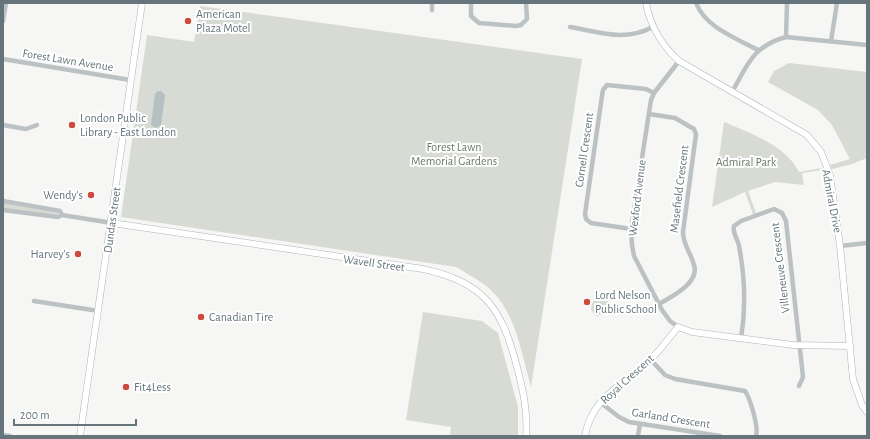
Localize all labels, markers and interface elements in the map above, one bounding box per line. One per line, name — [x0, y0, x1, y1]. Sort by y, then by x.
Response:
place label: American Plaza Motel — [196, 8, 251, 34]
marker: American Plaza Motel — [183, 16, 193, 26]
street label: Forest Lawn Avenue — [22, 47, 114, 73]
place label: London Public Library - East London — [80, 112, 176, 139]
street label: Cornell Crescent — [573, 112, 595, 188]
marker: London Public Library - East London — [67, 120, 77, 130]
park label: Forest Lawn Memorial Gardens — [411, 141, 497, 167]
street label: Masefield Crescent — [668, 144, 690, 234]
park label: Admiral Park — [716, 156, 777, 168]
street label: Wexford Avenue — [626, 159, 648, 237]
street label: Admiral Drive — [820, 168, 844, 234]
street label: Dundas Street — [101, 186, 123, 254]
place label: Wendy's — [43, 189, 83, 202]
marker: Wendy's — [86, 190, 96, 200]
street label: Villeneuve Crescent — [768, 222, 792, 314]
place label: Harvey's — [31, 248, 70, 261]
marker: Harvey's — [73, 249, 83, 259]
street label: Wavell Street — [342, 253, 406, 273]
place label: Lord Nelson Public School — [595, 289, 657, 315]
marker: Lord Nelson Public School — [582, 297, 592, 307]
place label: Canadian Tire — [209, 311, 273, 323]
marker: Canadian Tire — [196, 312, 206, 322]
street label: Royal Crescent — [598, 352, 657, 407]
place label: Fit4Less — [134, 381, 171, 393]
marker: Fit4Less — [121, 382, 131, 392]
scale bar — [14, 401, 136, 427]
street label: Garland Crescent — [631, 406, 711, 430]
text: 200 m — [20, 409, 50, 421]

